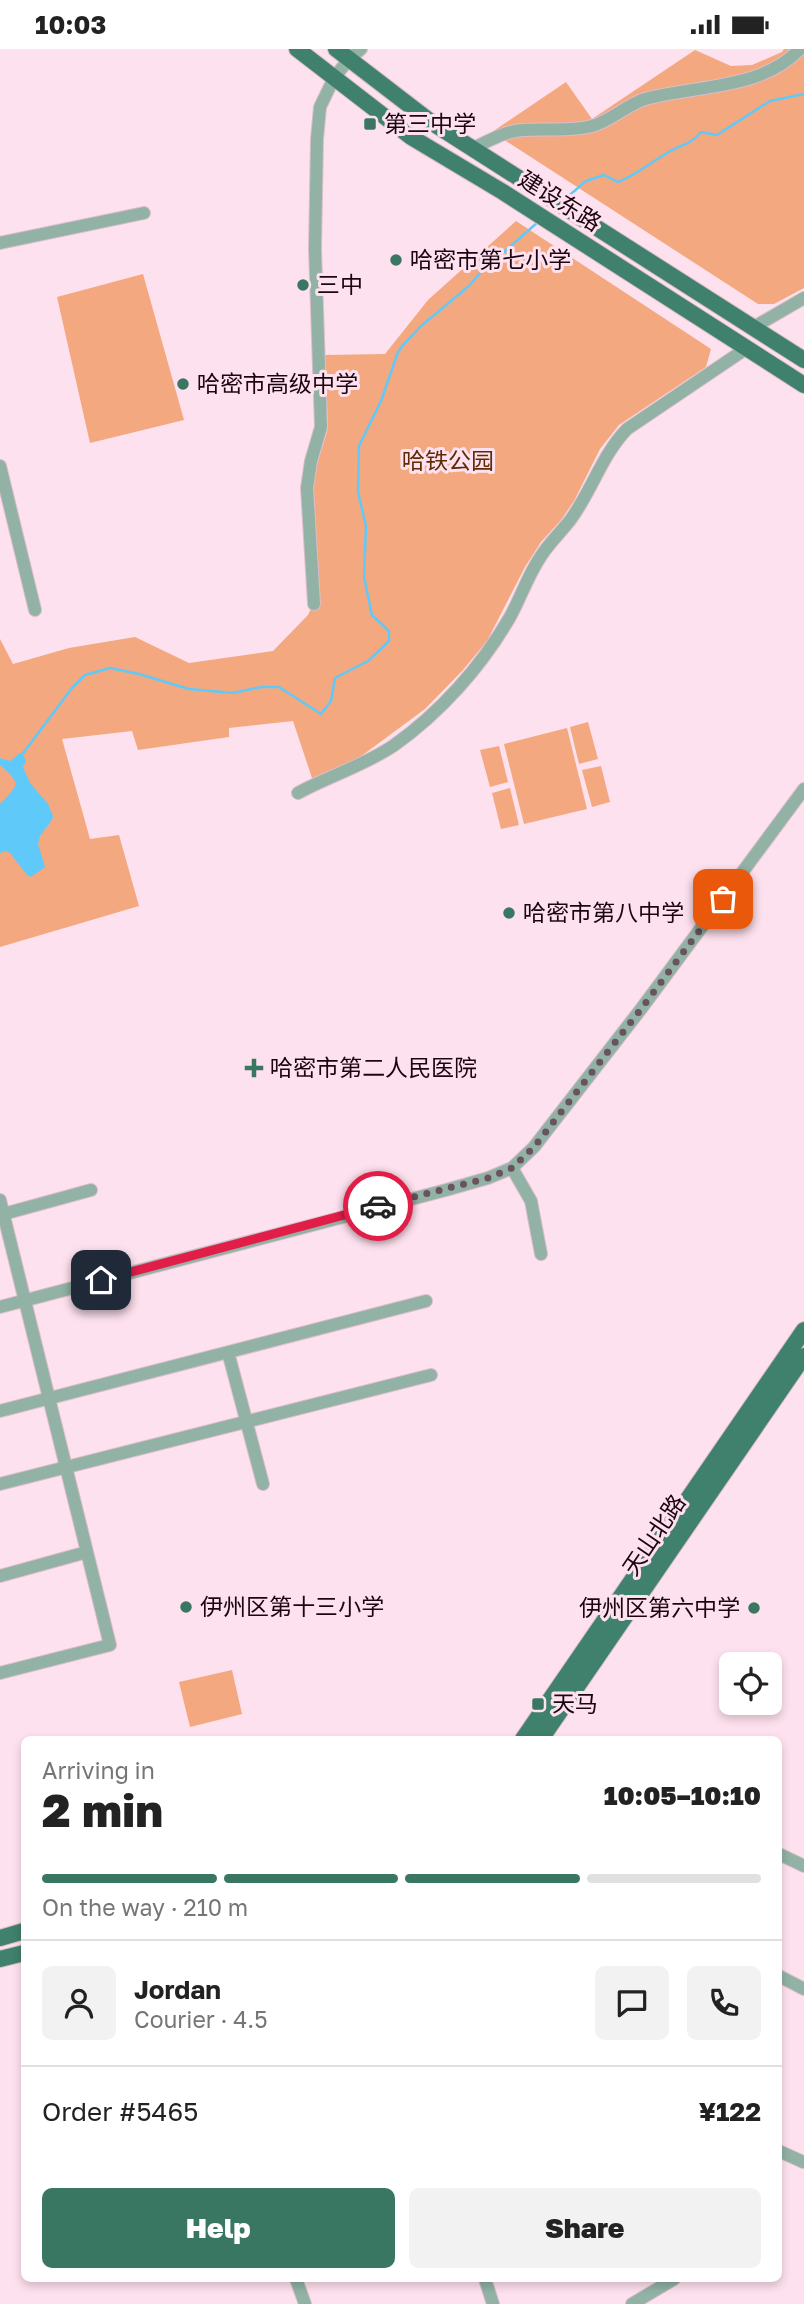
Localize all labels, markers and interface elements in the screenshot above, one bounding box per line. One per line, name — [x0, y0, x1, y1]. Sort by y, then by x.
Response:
text: 10:03 — [35, 9, 106, 40]
place label: 第三中学 — [384, 109, 476, 137]
marker: 第三中学 — [362, 116, 378, 132]
street label: 建设东路 — [514, 164, 607, 236]
place label: 哈密市第七小学 — [410, 245, 571, 273]
marker: 哈密市第七小学 — [388, 252, 404, 268]
place label: 三中 — [317, 270, 363, 298]
marker: 三中 — [295, 277, 311, 293]
place label: 哈密市高级中学 — [197, 369, 358, 397]
marker: 哈密市高级中学 — [175, 376, 191, 392]
park label: 哈铁公园 — [402, 446, 494, 474]
pin — [693, 869, 753, 929]
icon: bag — [704, 880, 742, 918]
place label: 哈密市第八中学 — [523, 898, 684, 926]
marker: 哈密市第八中学 — [501, 905, 517, 921]
place label: 哈密市第二人民医院 — [270, 1053, 477, 1081]
marker: 哈密市第二人民医院 — [244, 1058, 264, 1078]
courier — [343, 1171, 413, 1241]
icon: car — [359, 1187, 397, 1225]
pin — [71, 1250, 131, 1310]
icon: home — [82, 1261, 120, 1299]
street label: 天山北路 — [616, 1488, 691, 1580]
place label: 伊州区第十三小学 — [200, 1592, 384, 1620]
place label: 伊州区第六中学 — [579, 1593, 740, 1621]
marker: 伊州区第十三小学 — [178, 1599, 194, 1615]
marker: 伊州区第六中学 — [746, 1600, 762, 1616]
map controls — [719, 1652, 782, 1715]
button: locate — [719, 1652, 782, 1715]
place label: 天马 — [552, 1689, 598, 1717]
marker: 天马 — [530, 1696, 546, 1712]
text: Arriving in — [42, 1756, 155, 1784]
text: 10:05–10:10 — [604, 1780, 761, 1811]
text: 2 min — [42, 1782, 163, 1837]
text: On the way · 210 m — [42, 1893, 248, 1921]
button: person — [42, 1966, 116, 2040]
button: chat — [595, 1966, 669, 2040]
button: phone — [687, 1966, 761, 2040]
text: Jordan — [134, 1974, 221, 2005]
text: Courier · 4.5 — [134, 2005, 267, 2033]
text: Order #5465 — [42, 2096, 198, 2127]
text: ¥122 — [699, 2096, 761, 2127]
button: Help — [42, 2188, 395, 2268]
button: Share — [409, 2188, 761, 2268]

